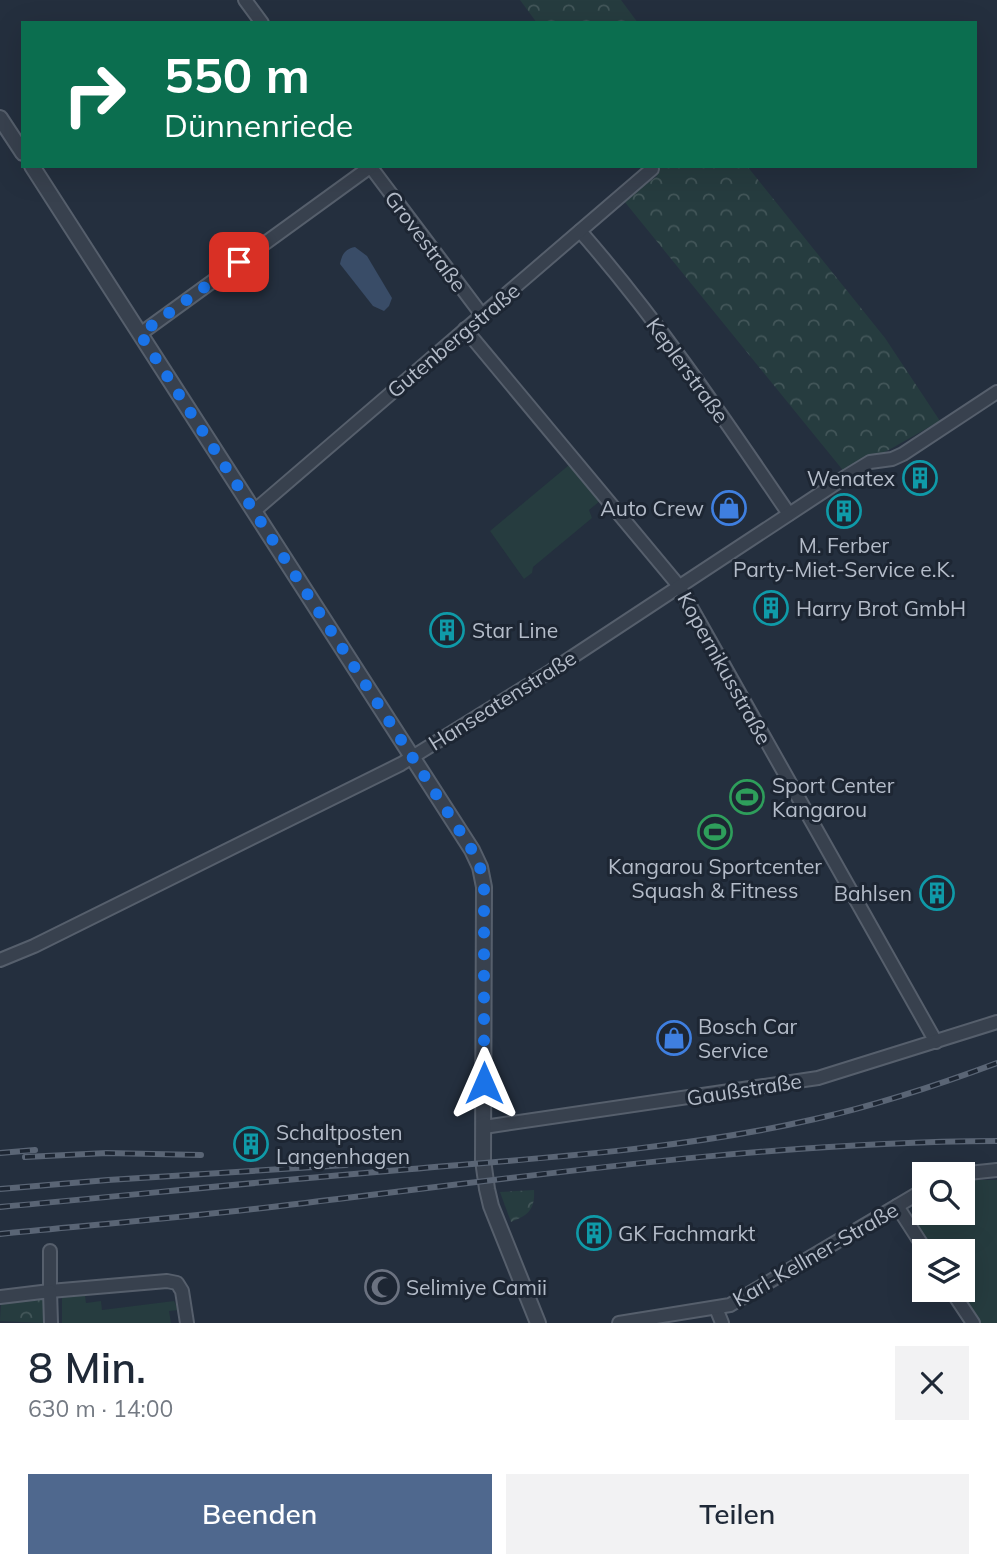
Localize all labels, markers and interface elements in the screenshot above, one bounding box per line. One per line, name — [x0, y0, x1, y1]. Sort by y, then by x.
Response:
text: 550 m — [164, 44, 310, 105]
icon: right — [49, 49, 140, 140]
text: Dünnenriede — [164, 105, 353, 145]
street label: Grovestraße — [380, 185, 472, 297]
pin — [209, 232, 269, 292]
icon: arrive — [220, 243, 258, 281]
street label: Gutenbergstraße — [381, 277, 525, 403]
street label: Keplerstraße — [641, 312, 735, 428]
building icon: Wenatex — [901, 459, 939, 497]
place label: Wenatex — [807, 465, 895, 491]
shop icon: Auto Crew — [710, 489, 748, 527]
building icon: M. Ferber Party-Miet-Service e.K. — [825, 492, 863, 530]
place label: Auto Crew — [600, 495, 704, 521]
place label: M. Ferber Party-Miet-Service e.K. — [733, 532, 955, 582]
street label: Kopernikusstraße — [672, 587, 778, 749]
building icon: Harry Brot GmbH — [752, 589, 790, 627]
place label: Harry Brot GmbH — [796, 595, 966, 621]
building icon: Star Line — [428, 611, 466, 649]
place label: Star Line — [472, 617, 558, 643]
street label: Hanseatenstraße — [423, 644, 581, 756]
place label: Sport Center Kangarou — [772, 772, 895, 822]
sports icon: Sport Center Kangarou — [728, 778, 766, 816]
sports icon: Kangarou Sportcenter Squash & Fitness — [696, 813, 734, 851]
place label: Kangarou Sportcenter Squash & Fitness — [608, 853, 822, 903]
building icon: Bahlsen — [918, 874, 956, 912]
place label: Bahlsen — [834, 880, 912, 906]
place label: Bosch Car Service — [698, 1013, 797, 1063]
shop icon: Bosch Car Service — [655, 1019, 693, 1057]
position arrow — [447, 1046, 521, 1120]
street label: Gaußstraße — [685, 1067, 803, 1111]
place label: Schaltposten Langenhagen — [276, 1119, 410, 1169]
building icon: Schaltposten Langenhagen — [232, 1125, 270, 1163]
map controls — [912, 1162, 975, 1302]
button: search — [912, 1162, 975, 1225]
street label: Karl-Kellner-Straße — [728, 1196, 902, 1312]
building icon: GK Fachmarkt — [575, 1214, 613, 1252]
place label: GK Fachmarkt — [618, 1220, 755, 1246]
button: layers — [912, 1239, 975, 1302]
mosque icon: Selimiye Camii — [363, 1268, 401, 1306]
place label: Selimiye Camii — [406, 1274, 547, 1300]
text: 8 Min. — [28, 1341, 146, 1394]
button: close — [895, 1346, 969, 1420]
text: 630 m · 14:00 — [28, 1394, 173, 1423]
button: Beenden — [28, 1474, 492, 1554]
button: Teilen — [506, 1474, 969, 1554]

